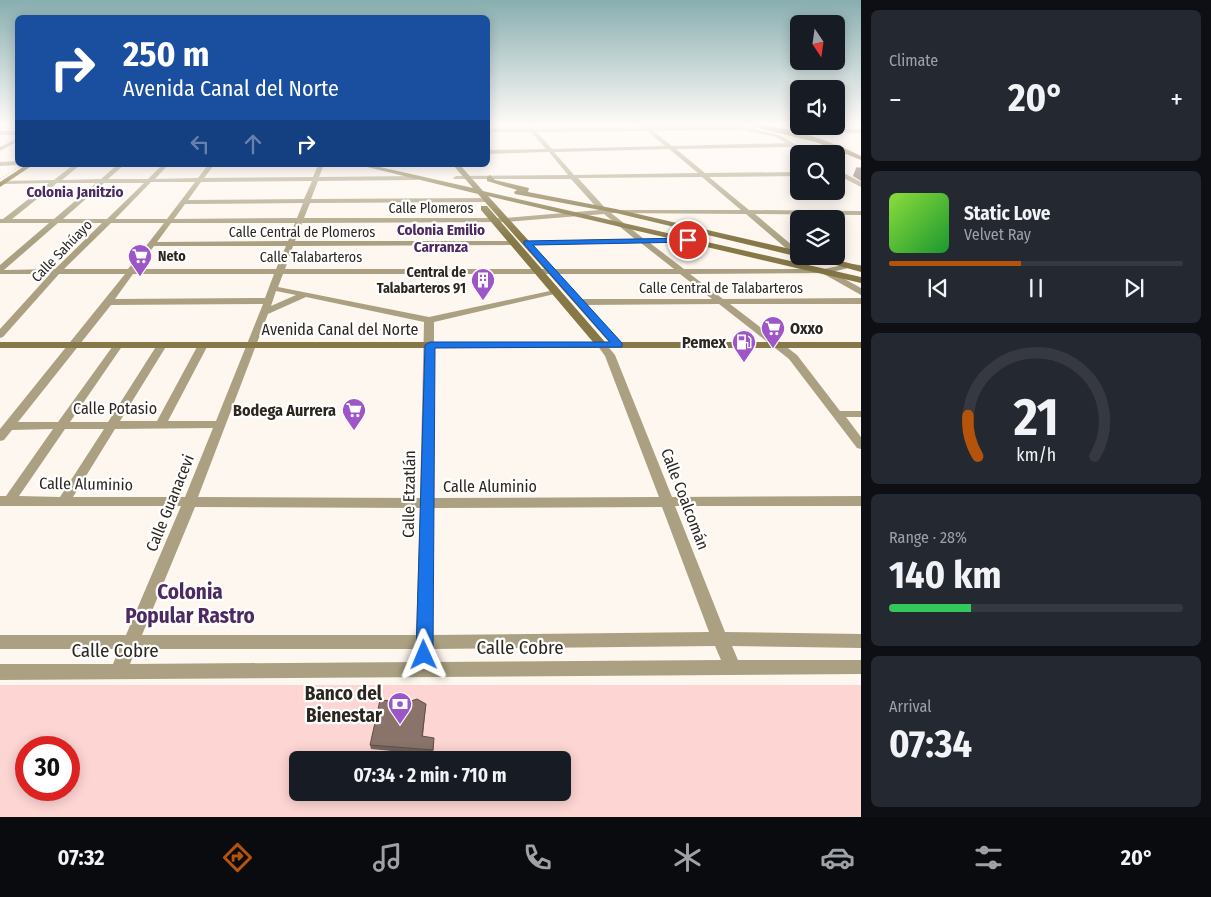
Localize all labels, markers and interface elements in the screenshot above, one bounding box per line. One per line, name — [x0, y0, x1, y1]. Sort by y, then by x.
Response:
north arrow — [790, 15, 845, 70]
map controls — [790, 15, 845, 265]
text: 250 m — [123, 33, 210, 75]
icon: right — [40, 35, 105, 100]
text: Climate — [889, 51, 938, 70]
text: Avenida Canal del Norte — [123, 75, 339, 102]
text: 20° — [1008, 75, 1064, 121]
button: sound — [790, 80, 845, 135]
text: − — [889, 83, 902, 116]
text: + — [1170, 83, 1183, 116]
icon: left — [186, 130, 214, 158]
icon: ahead — [239, 130, 267, 158]
icon: right — [292, 130, 320, 158]
button: search — [790, 145, 845, 200]
district label: Colonia Janitzio — [27, 183, 123, 201]
street label: Calle Plomeros — [389, 200, 473, 217]
text: Static Love — [964, 202, 1051, 225]
button: layers — [790, 210, 845, 265]
street label: Calle Sahúayo — [28, 216, 96, 286]
pin — [667, 219, 709, 261]
district label: Colonia Emilio Carranza — [397, 221, 485, 256]
street label: Calle Central de Plomeros — [229, 224, 375, 241]
text: Velvet Ray — [964, 225, 1031, 244]
icon: arrive — [674, 226, 702, 254]
supermarket icon: Neto — [127, 243, 153, 277]
place label: Neto — [158, 248, 186, 265]
street label: Calle Talabarteros — [260, 249, 362, 266]
place label: Central de Talabarteros 91 — [377, 264, 466, 297]
building icon: Central de Talabarteros 91 — [470, 267, 496, 301]
icon: previous — [924, 274, 952, 302]
icon: pause — [1022, 274, 1050, 302]
icon: next — [1120, 274, 1148, 302]
street label: Calle Central de Talabarteros — [639, 280, 803, 297]
supermarket icon: Oxxo — [760, 315, 786, 349]
place label: Oxxo — [790, 319, 824, 338]
street label: Avenida Canal del Norte — [262, 320, 419, 339]
fuel station icon: Pemex — [731, 329, 757, 363]
place label: Pemex — [682, 333, 726, 352]
text: 21 — [1012, 386, 1059, 449]
supermarket icon: Bodega Aurrera — [341, 397, 367, 431]
street label: Calle Potasio — [73, 399, 157, 418]
place label: Bodega Aurrera — [233, 401, 336, 420]
text: km/h — [1016, 444, 1056, 466]
street label: Calle Coalcomán — [657, 446, 713, 552]
street label: Calle Etzatlán — [399, 450, 419, 538]
street label: Calle Guanacevi — [142, 452, 198, 554]
street label: Calle Aluminio — [39, 474, 133, 494]
street label: Calle Aluminio — [443, 477, 537, 496]
text: Range · 28% — [889, 528, 967, 547]
text: 140 km — [889, 552, 1002, 598]
district label: Colonia Popular Rastro — [125, 579, 255, 629]
position arrow — [397, 628, 449, 680]
street label: Calle Cobre — [476, 636, 564, 659]
street label: Calle Cobre — [71, 639, 159, 662]
place label: Banco del Bienestar — [305, 682, 383, 727]
bank icon: Banco del Bienestar — [387, 691, 413, 725]
text: Arrival — [889, 697, 931, 716]
text: 07:34 — [889, 721, 972, 767]
speed limit sign: 30 — [15, 736, 80, 801]
text: 07:34 · 2 min · 710 m — [354, 764, 506, 787]
icon: directions — [220, 840, 255, 875]
icon: music — [370, 840, 405, 875]
icon: phone — [520, 840, 555, 875]
icon: climate — [670, 840, 705, 875]
icon: car — [820, 840, 855, 875]
icon: filters — [971, 840, 1006, 875]
text: 07:32 — [58, 844, 104, 871]
text: 20° — [1121, 844, 1153, 871]

